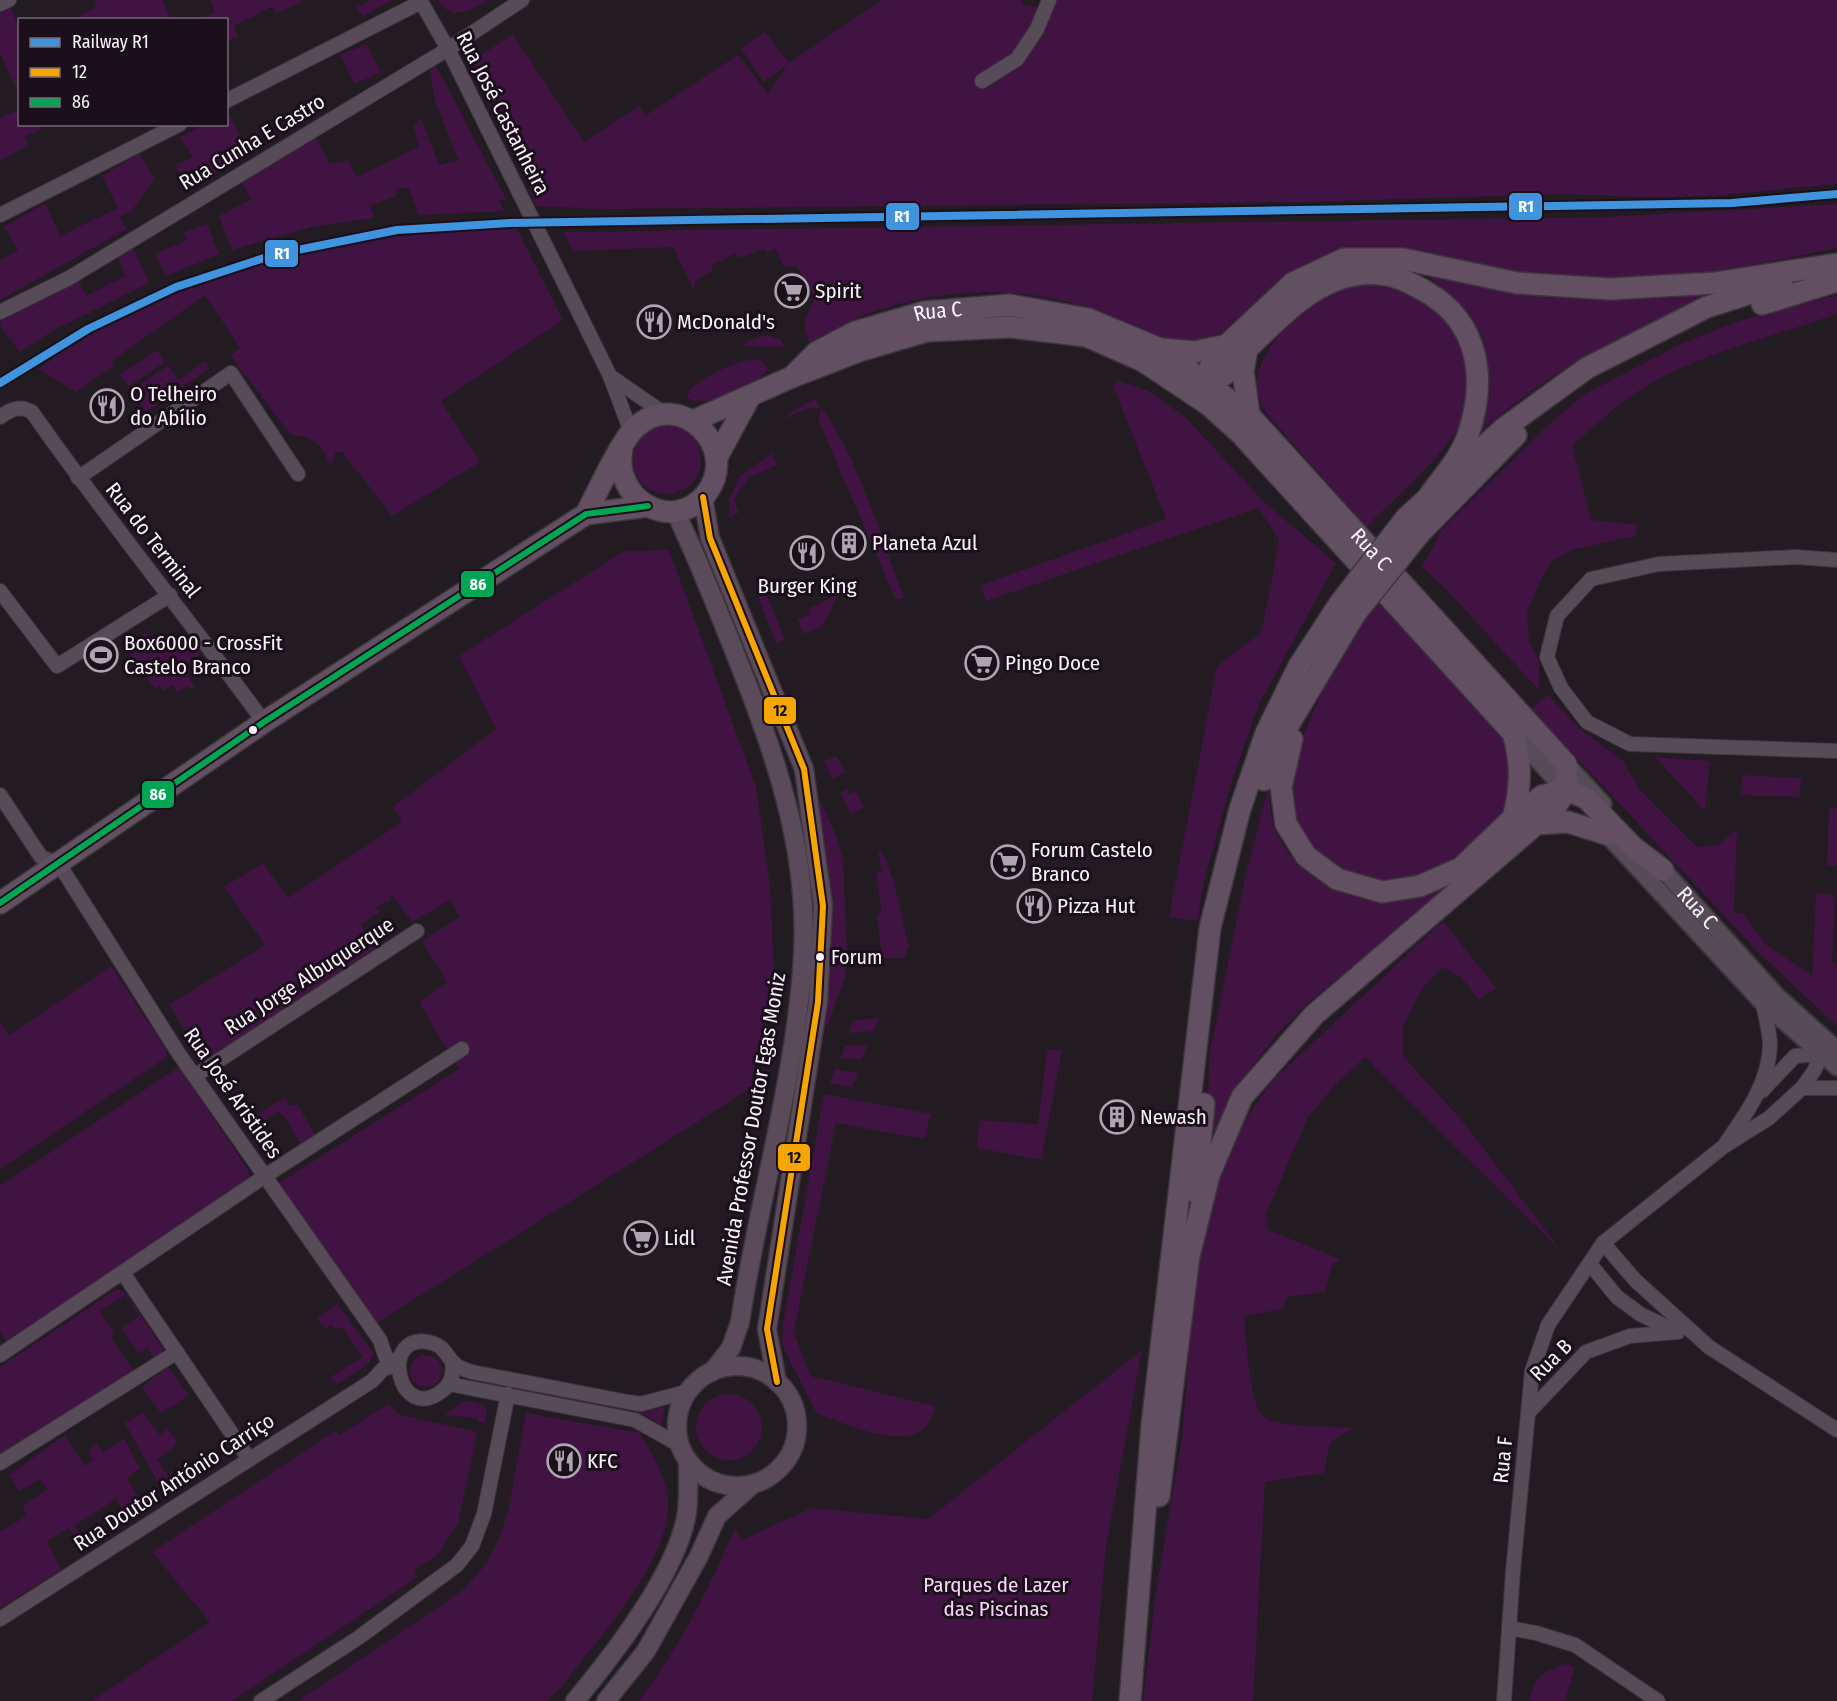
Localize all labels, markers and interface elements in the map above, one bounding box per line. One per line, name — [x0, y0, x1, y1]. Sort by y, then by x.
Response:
legend — [18, 18, 228, 126]
street label: Rua José Castanheira — [451, 27, 555, 199]
text: Railway R1 — [72, 31, 149, 53]
text: 12 — [72, 61, 87, 83]
street label: Rua Cunha E Castro — [174, 88, 330, 196]
text: 86 — [72, 91, 90, 113]
line badge: R1 — [1508, 192, 1543, 221]
text: R1 — [1518, 197, 1534, 216]
line badge: R1 — [885, 202, 920, 231]
text: R1 — [894, 207, 910, 226]
line badge: R1 — [264, 239, 299, 268]
text: R1 — [274, 244, 290, 263]
supermarket icon: Spirit — [774, 273, 810, 309]
place label: Spirit — [815, 278, 862, 304]
street label: Rua C — [910, 296, 963, 327]
restaurant icon: McDonald's — [636, 304, 672, 340]
place label: McDonald's — [677, 309, 775, 335]
place label: O Telheiro do Abílio — [130, 381, 217, 431]
restaurant icon: O Telheiro do Abílio — [89, 388, 125, 424]
street label: Rua do Terminal — [100, 477, 206, 603]
street label: Rua C — [1345, 523, 1397, 576]
building icon: Planeta Azul — [831, 525, 867, 561]
place label: Planeta Azul — [872, 530, 978, 556]
restaurant icon: Burger King — [789, 535, 825, 571]
line badge: 86 — [460, 570, 495, 598]
place label: Burger King — [757, 573, 857, 599]
text: 86 — [470, 575, 486, 594]
place label: Box6000 - CrossFit Castelo Branco — [124, 630, 283, 680]
sports icon: Box6000 - CrossFit Castelo Branco — [83, 637, 119, 673]
supermarket icon: Pingo Doce — [964, 645, 1000, 681]
place label: Pingo Doce — [1005, 650, 1100, 676]
line badge: 12 — [763, 696, 797, 725]
text: 12 — [773, 701, 788, 720]
unlabelled marker — [247, 724, 259, 736]
line badge: 86 — [141, 780, 175, 809]
text: 86 — [150, 785, 166, 804]
place label: Forum Castelo Branco — [1031, 837, 1153, 887]
supermarket icon: Forum Castelo Branco — [990, 844, 1026, 880]
street label: Rua C — [1671, 881, 1723, 935]
restaurant icon: Pizza Hut — [1016, 888, 1052, 924]
place label: Pizza Hut — [1057, 893, 1136, 919]
street label: Rua Jorge Albuquerque — [219, 911, 399, 1041]
place label: Forum — [831, 945, 882, 969]
marker: Forum — [814, 951, 826, 963]
street label: Avenida Professor Doutor Egas Moniz — [711, 971, 791, 1287]
street label: Rua José Aristides — [178, 1022, 288, 1164]
building icon: Newash — [1099, 1099, 1135, 1135]
place label: Newash — [1140, 1104, 1207, 1130]
line badge: 12 — [777, 1143, 811, 1172]
text: 12 — [787, 1148, 802, 1167]
supermarket icon: Lidl — [623, 1220, 659, 1256]
place label: Lidl — [664, 1225, 696, 1251]
street label: Rua B — [1524, 1333, 1578, 1387]
street label: Rua Doutor António Carriço — [69, 1407, 279, 1557]
street label: Rua F — [1488, 1435, 1518, 1485]
restaurant icon: KFC — [546, 1443, 582, 1479]
place label: KFC — [587, 1448, 618, 1474]
park label: Parques de Lazer das Piscinas — [923, 1572, 1069, 1622]

